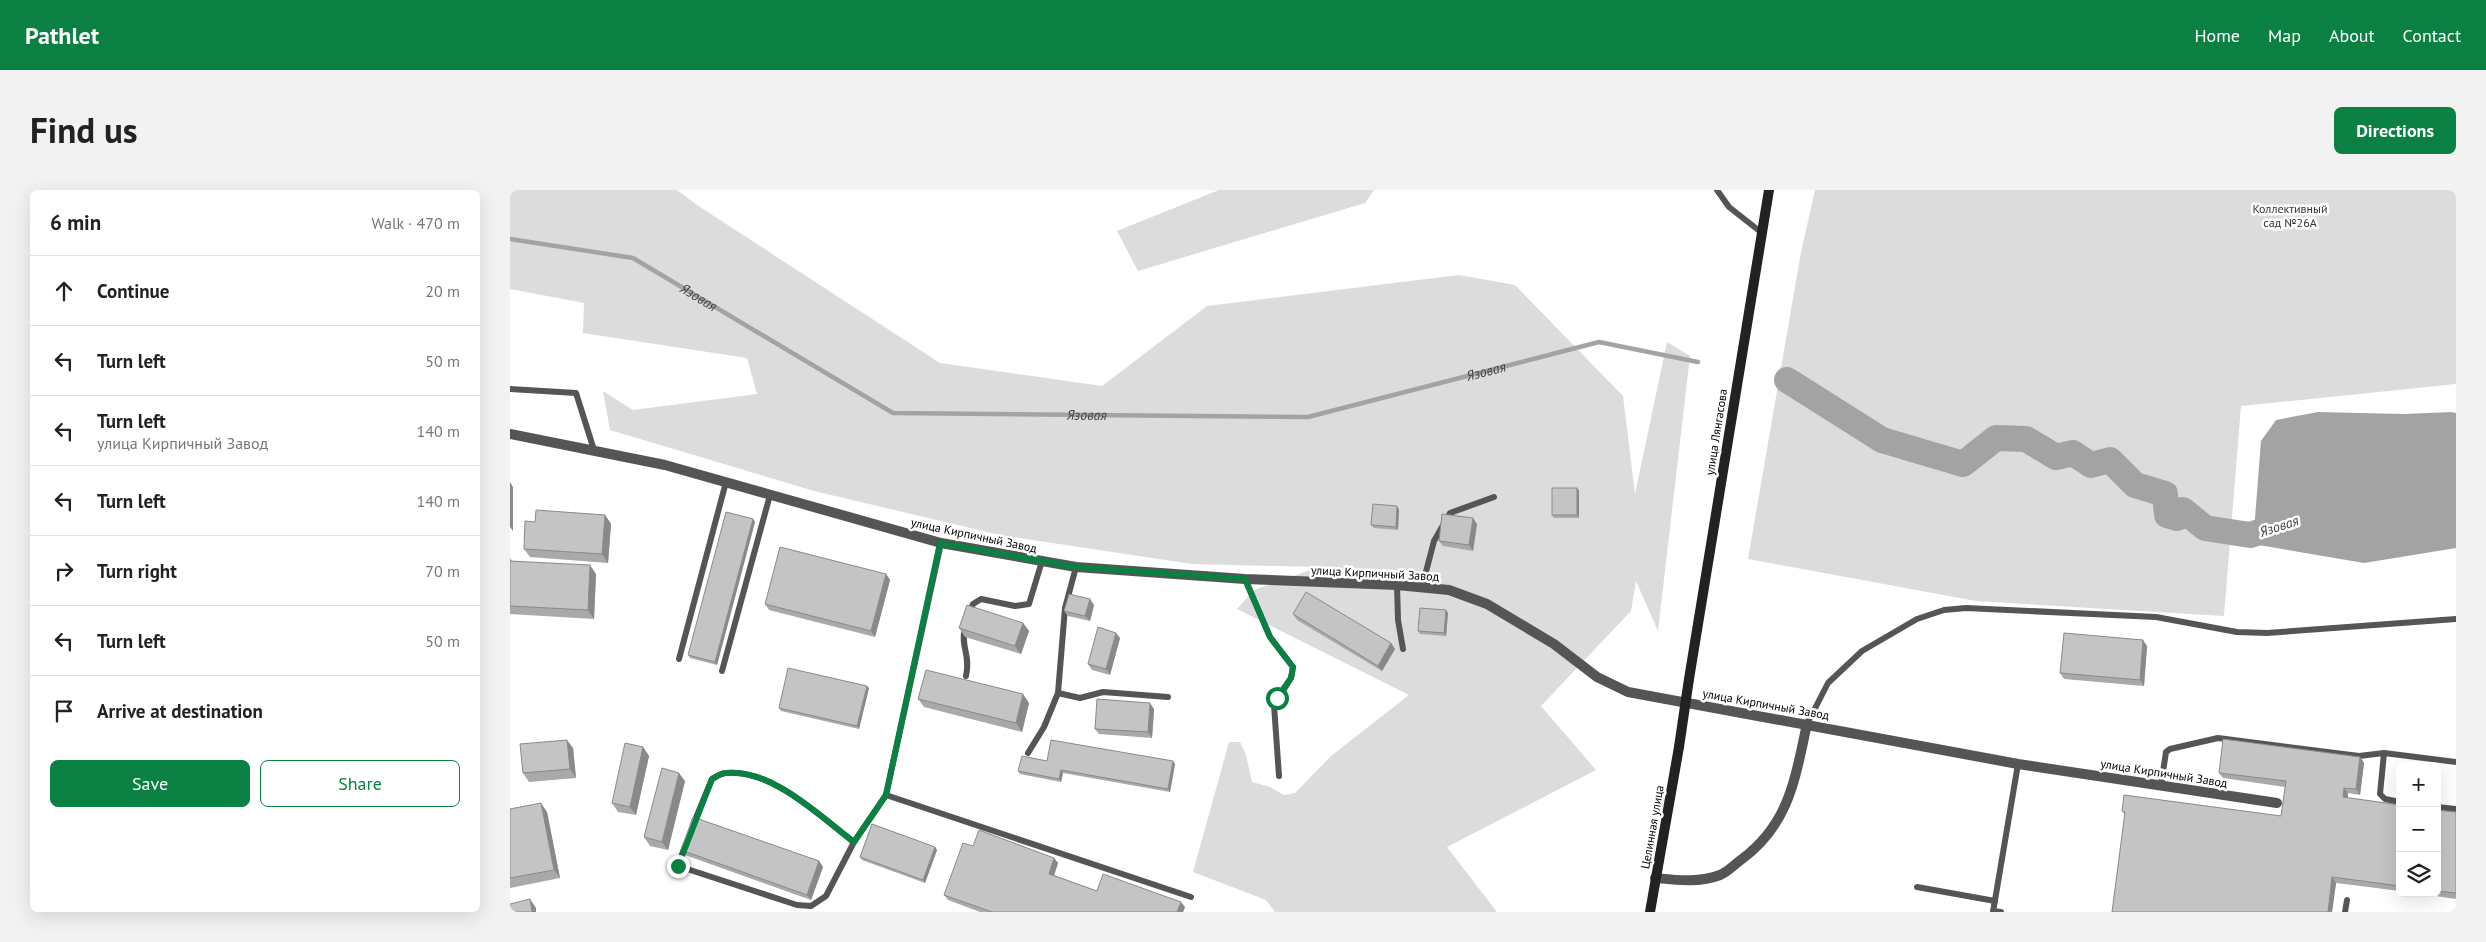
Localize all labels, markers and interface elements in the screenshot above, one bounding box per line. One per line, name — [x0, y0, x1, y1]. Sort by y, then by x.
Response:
text: Pathlet — [25, 20, 99, 51]
text: Home — [2194, 24, 2240, 47]
text: Map — [2268, 24, 2301, 47]
text: About — [2329, 24, 2375, 47]
text: Contact — [2403, 24, 2461, 47]
text: Find us — [30, 107, 138, 153]
button: Directions — [2334, 107, 2456, 154]
park label: Коллективный сад №26А — [2252, 201, 2328, 230]
text: 6 min — [50, 209, 101, 236]
text: Walk · 470 m — [371, 213, 460, 233]
icon: ahead — [50, 277, 78, 305]
text: Continue — [97, 279, 169, 303]
water label: Язовая — [676, 279, 721, 315]
text: 20 m — [425, 281, 460, 301]
icon: left — [50, 347, 78, 375]
text: Turn left — [97, 349, 166, 373]
text: 50 m — [425, 351, 460, 371]
water label: Язовая — [1463, 357, 1508, 385]
street label: улица Лянгасова — [1702, 388, 1730, 476]
water label: Язовая — [1066, 406, 1107, 424]
text: Turn left — [97, 409, 166, 433]
icon: left — [50, 417, 78, 445]
text: 140 m — [417, 421, 460, 441]
text: улица Кирпичный Завод — [97, 433, 268, 453]
icon: left — [50, 487, 78, 515]
text: Turn left — [97, 489, 166, 513]
text: 140 m — [417, 491, 460, 511]
water label: Язовая — [2256, 511, 2301, 541]
street label: улица Кирпичный Завод — [910, 514, 1039, 556]
icon: right — [50, 557, 78, 585]
text: Turn right — [97, 559, 177, 583]
text: 70 m — [425, 561, 460, 581]
street label: улица Кирпичный Завод — [1310, 562, 1440, 584]
icon: left — [50, 627, 78, 655]
text: Turn left — [97, 629, 166, 653]
text: 50 m — [425, 631, 460, 651]
street label: улица Кирпичный Завод — [1701, 685, 1831, 723]
route start — [1266, 687, 1289, 710]
icon: arrive — [50, 697, 78, 725]
text: Arrive at destination — [97, 699, 263, 723]
street label: улица Кирпичный Завод — [2099, 756, 2229, 791]
button: Save — [50, 760, 250, 807]
button: Share — [260, 760, 460, 807]
map controls — [2396, 762, 2441, 897]
button: + — [2396, 762, 2441, 807]
street label: Целинная улица — [1637, 784, 1667, 870]
button: − — [2396, 807, 2441, 852]
button: layers — [2396, 852, 2441, 897]
route end — [667, 855, 690, 878]

